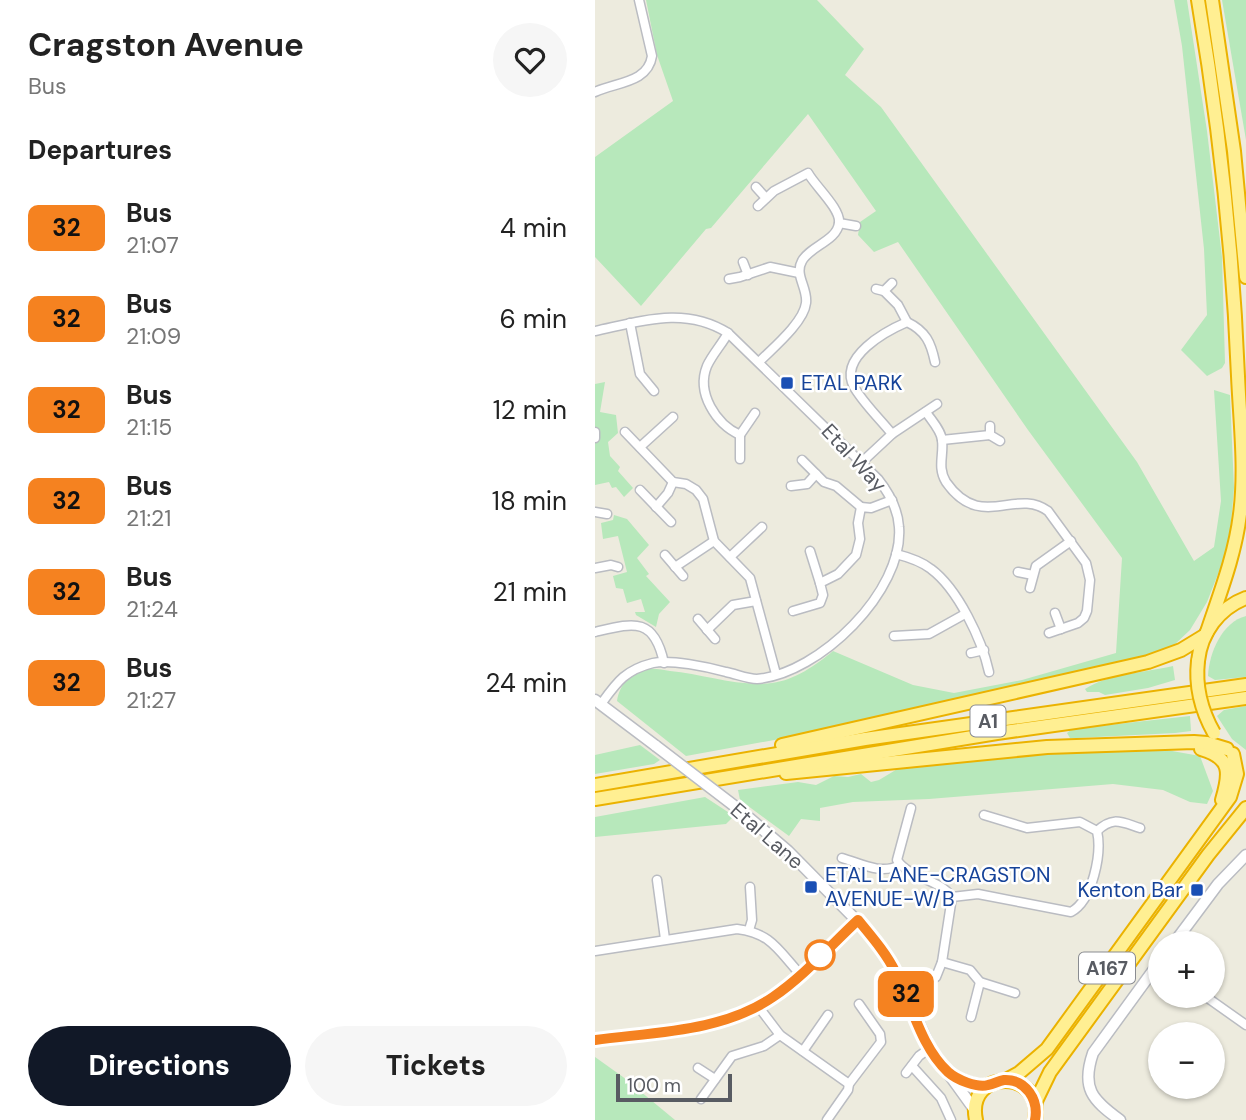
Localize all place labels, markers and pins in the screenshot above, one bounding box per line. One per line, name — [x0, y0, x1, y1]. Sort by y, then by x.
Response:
place label: ETAL PARK — [801, 369, 903, 397]
marker: ETAL PARK — [779, 375, 795, 391]
place label: ETAL LANE-CRAGSTON AVENUE-W/B — [825, 861, 1051, 913]
place label: Kenton Bar — [1078, 876, 1183, 904]
marker: ETAL LANE-CRAGSTON AVENUE-W/B — [803, 879, 819, 895]
marker: Kenton Bar — [1189, 882, 1205, 898]
unlabelled marker — [805, 940, 835, 970]

